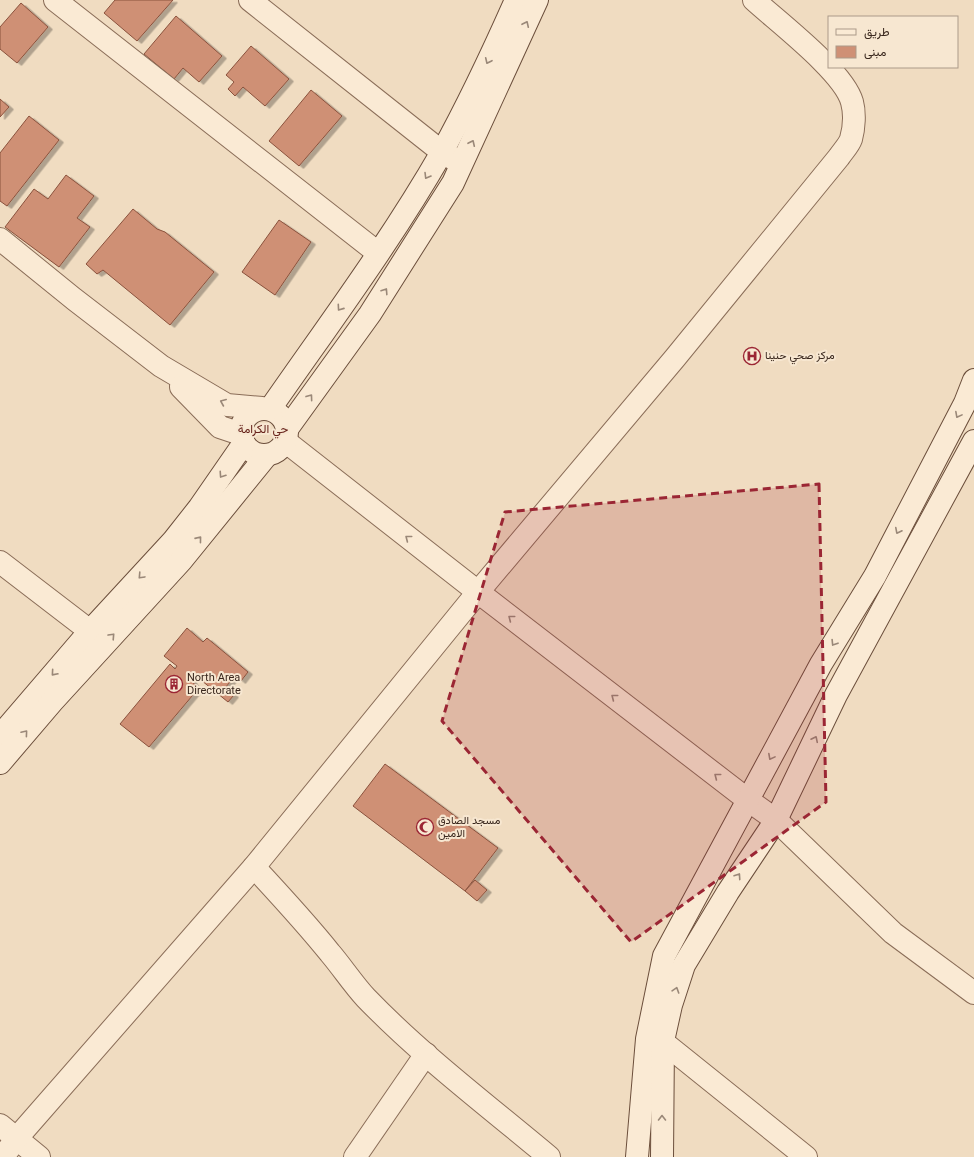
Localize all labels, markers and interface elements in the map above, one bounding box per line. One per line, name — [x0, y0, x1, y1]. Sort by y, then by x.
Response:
legend — [828, 16, 958, 68]
one-way arrow — [521, 21, 529, 29]
text: طريق — [864, 24, 890, 42]
text: مبنى — [864, 44, 886, 62]
one-way arrow — [485, 57, 493, 64]
one-way arrow — [467, 139, 475, 147]
one-way arrow — [425, 172, 432, 179]
one-way arrow — [380, 288, 388, 295]
one-way arrow — [338, 303, 345, 310]
hospital icon: مركز صحي حنينا — [742, 346, 762, 366]
place label: مركز صحي حنينا — [765, 348, 835, 365]
one-way arrow — [305, 394, 313, 401]
one-way arrow — [220, 399, 227, 407]
one-way arrow — [956, 411, 963, 418]
district label: حي الكرامة — [238, 421, 288, 439]
one-way arrow — [219, 471, 227, 478]
one-way arrow — [896, 526, 903, 534]
one-way arrow — [406, 536, 413, 543]
one-way arrow — [194, 537, 201, 544]
one-way arrow — [138, 571, 145, 579]
one-way arrow — [508, 615, 515, 623]
one-way arrow — [107, 633, 115, 641]
one-way arrow — [831, 639, 838, 646]
one-way arrow — [51, 668, 58, 676]
place label: North Area Directorate — [187, 670, 241, 700]
building icon: North Area Directorate — [164, 674, 184, 694]
one-way arrow — [612, 695, 619, 702]
one-way arrow — [21, 730, 28, 737]
one-way arrow — [810, 735, 818, 743]
one-way arrow — [768, 753, 776, 760]
one-way arrow — [715, 774, 722, 781]
place label: مسجد الصادق الامين — [438, 813, 501, 843]
mosque icon: مسجد الصادق الامين — [415, 817, 435, 837]
one-way arrow — [733, 874, 740, 881]
one-way arrow — [671, 986, 680, 993]
one-way arrow — [658, 1115, 666, 1121]

